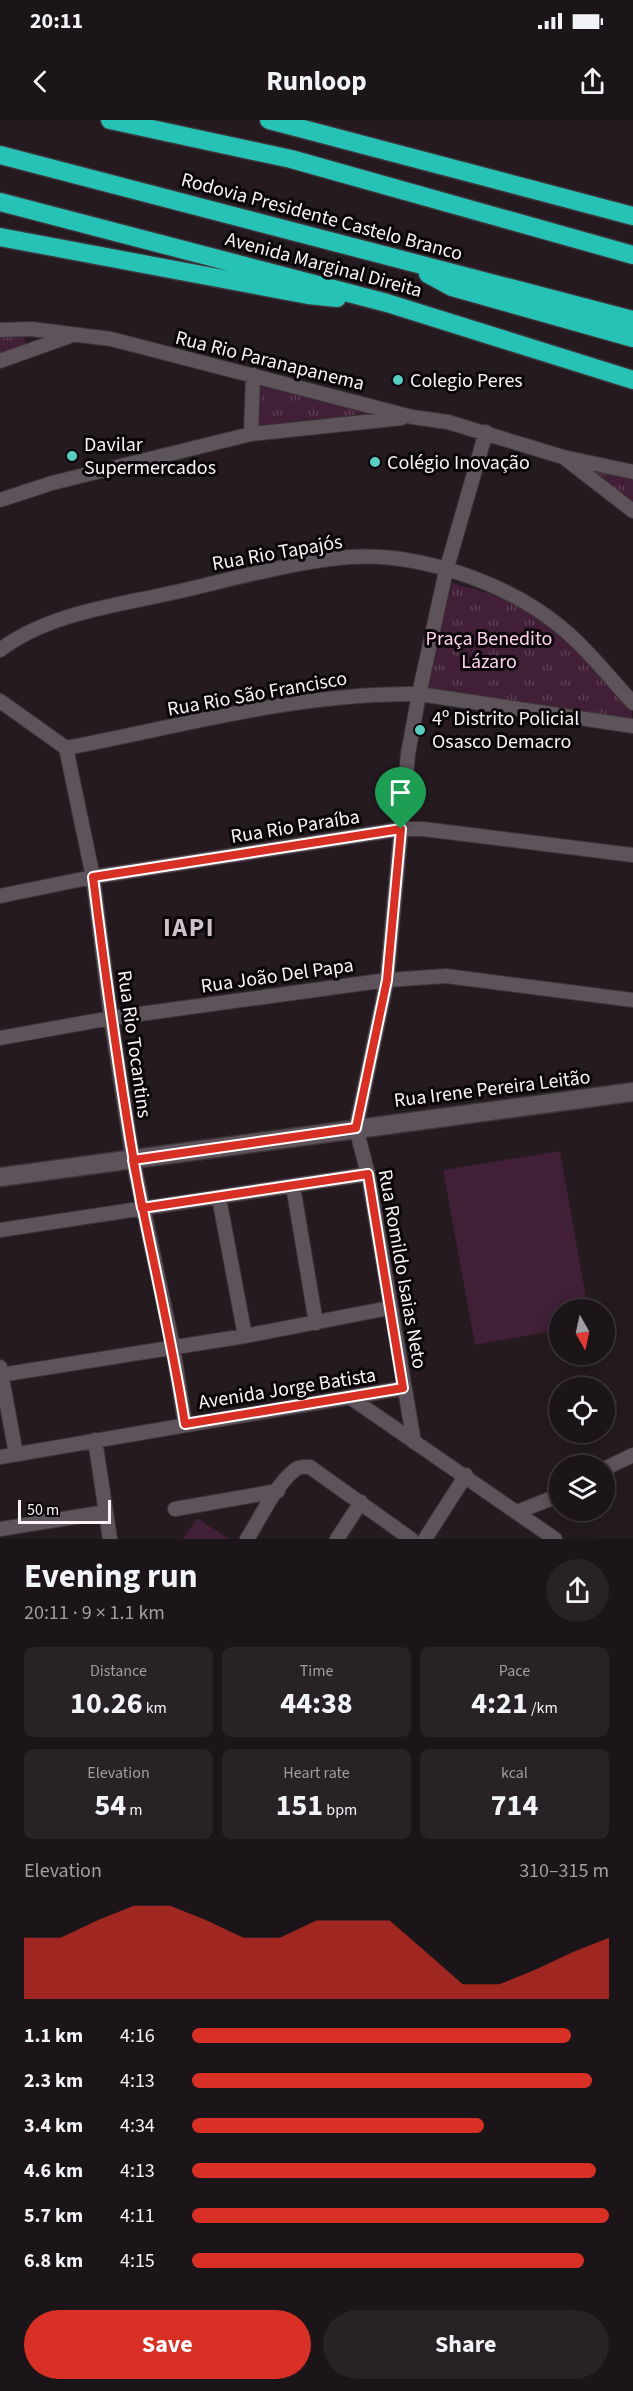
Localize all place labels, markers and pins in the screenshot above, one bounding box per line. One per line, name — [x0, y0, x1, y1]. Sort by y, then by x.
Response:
place label: Colegio Peres — [410, 367, 523, 395]
marker: Colegio Peres — [391, 373, 405, 387]
place label: Davilar Supermercados — [84, 431, 216, 482]
marker: Davilar Supermercados — [65, 449, 79, 463]
place label: Colégio Inovação — [387, 449, 530, 477]
marker: Colégio Inovação — [368, 455, 382, 469]
place label: 4º Distrito Policial Osasco Demacro — [432, 705, 579, 756]
marker: 4º Distrito Policial Osasco Demacro — [413, 723, 427, 737]
pin — [375, 767, 426, 829]

